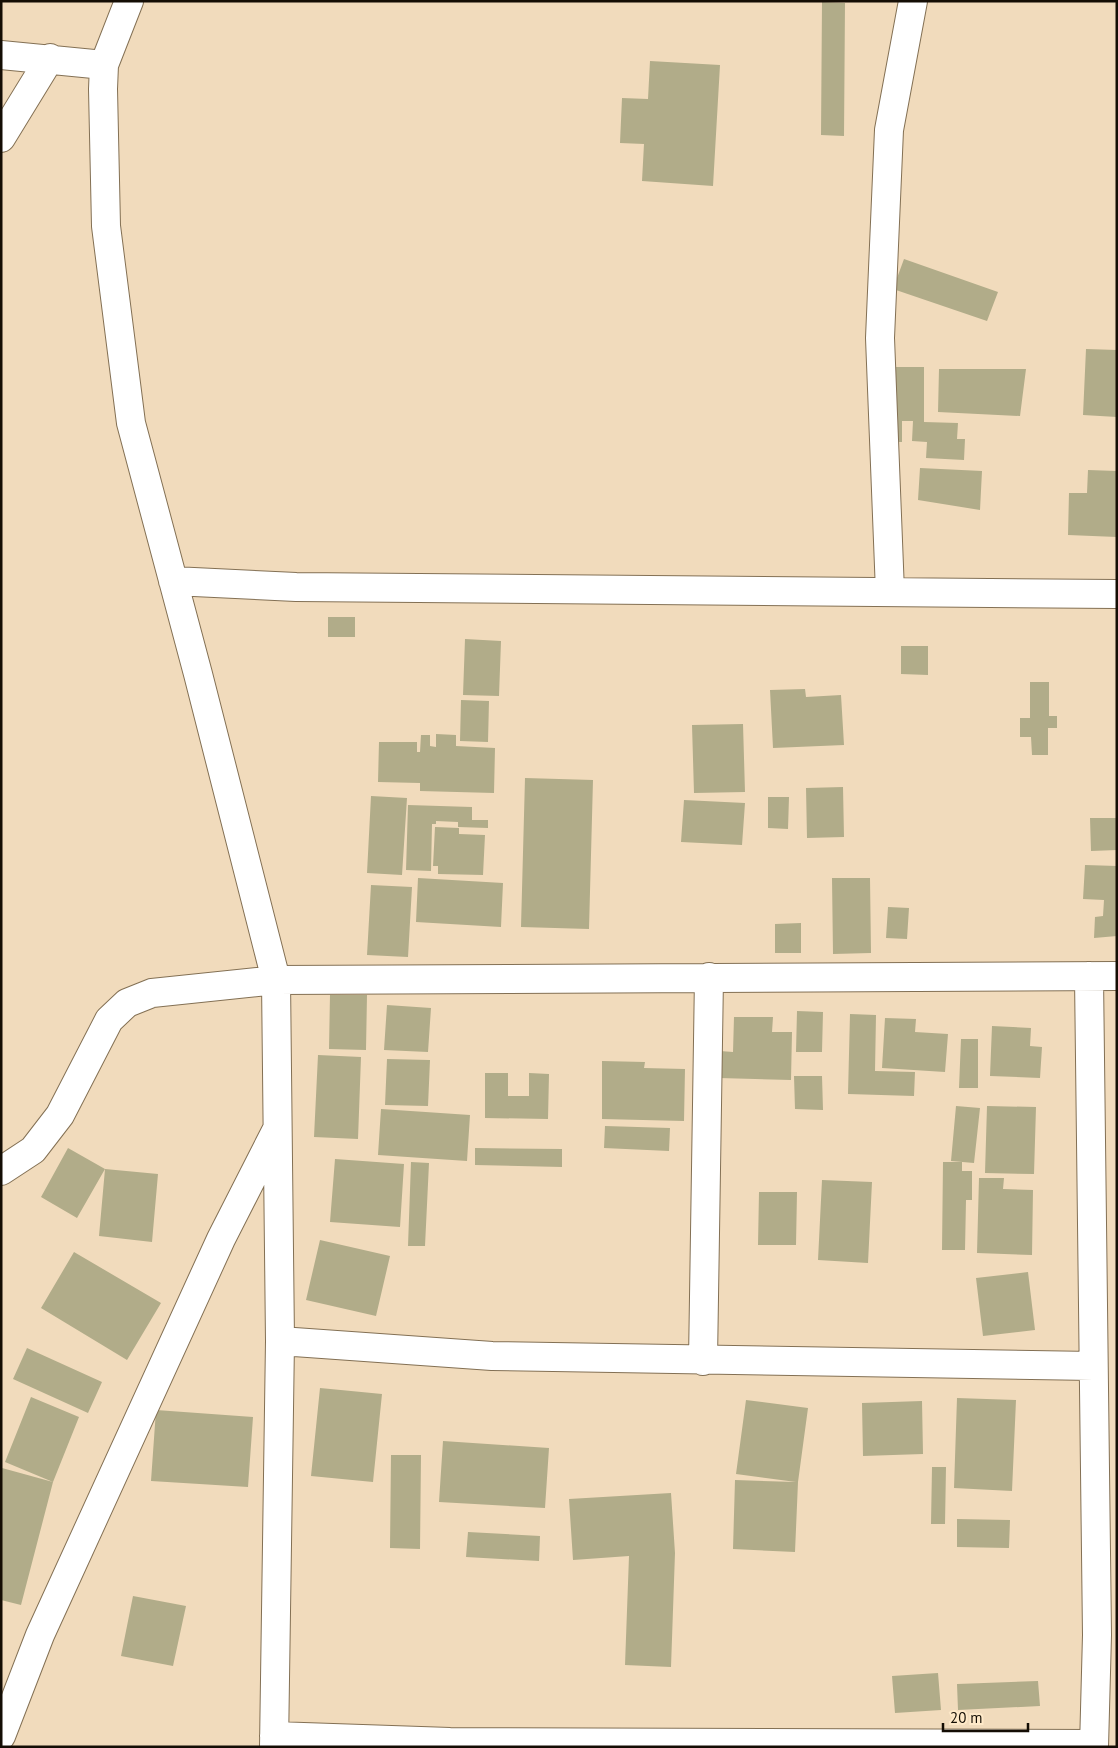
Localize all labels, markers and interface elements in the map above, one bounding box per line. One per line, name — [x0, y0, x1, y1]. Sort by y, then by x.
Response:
scale bar — [943, 1700, 1028, 1732]
text: 20 m — [950, 1708, 983, 1727]

